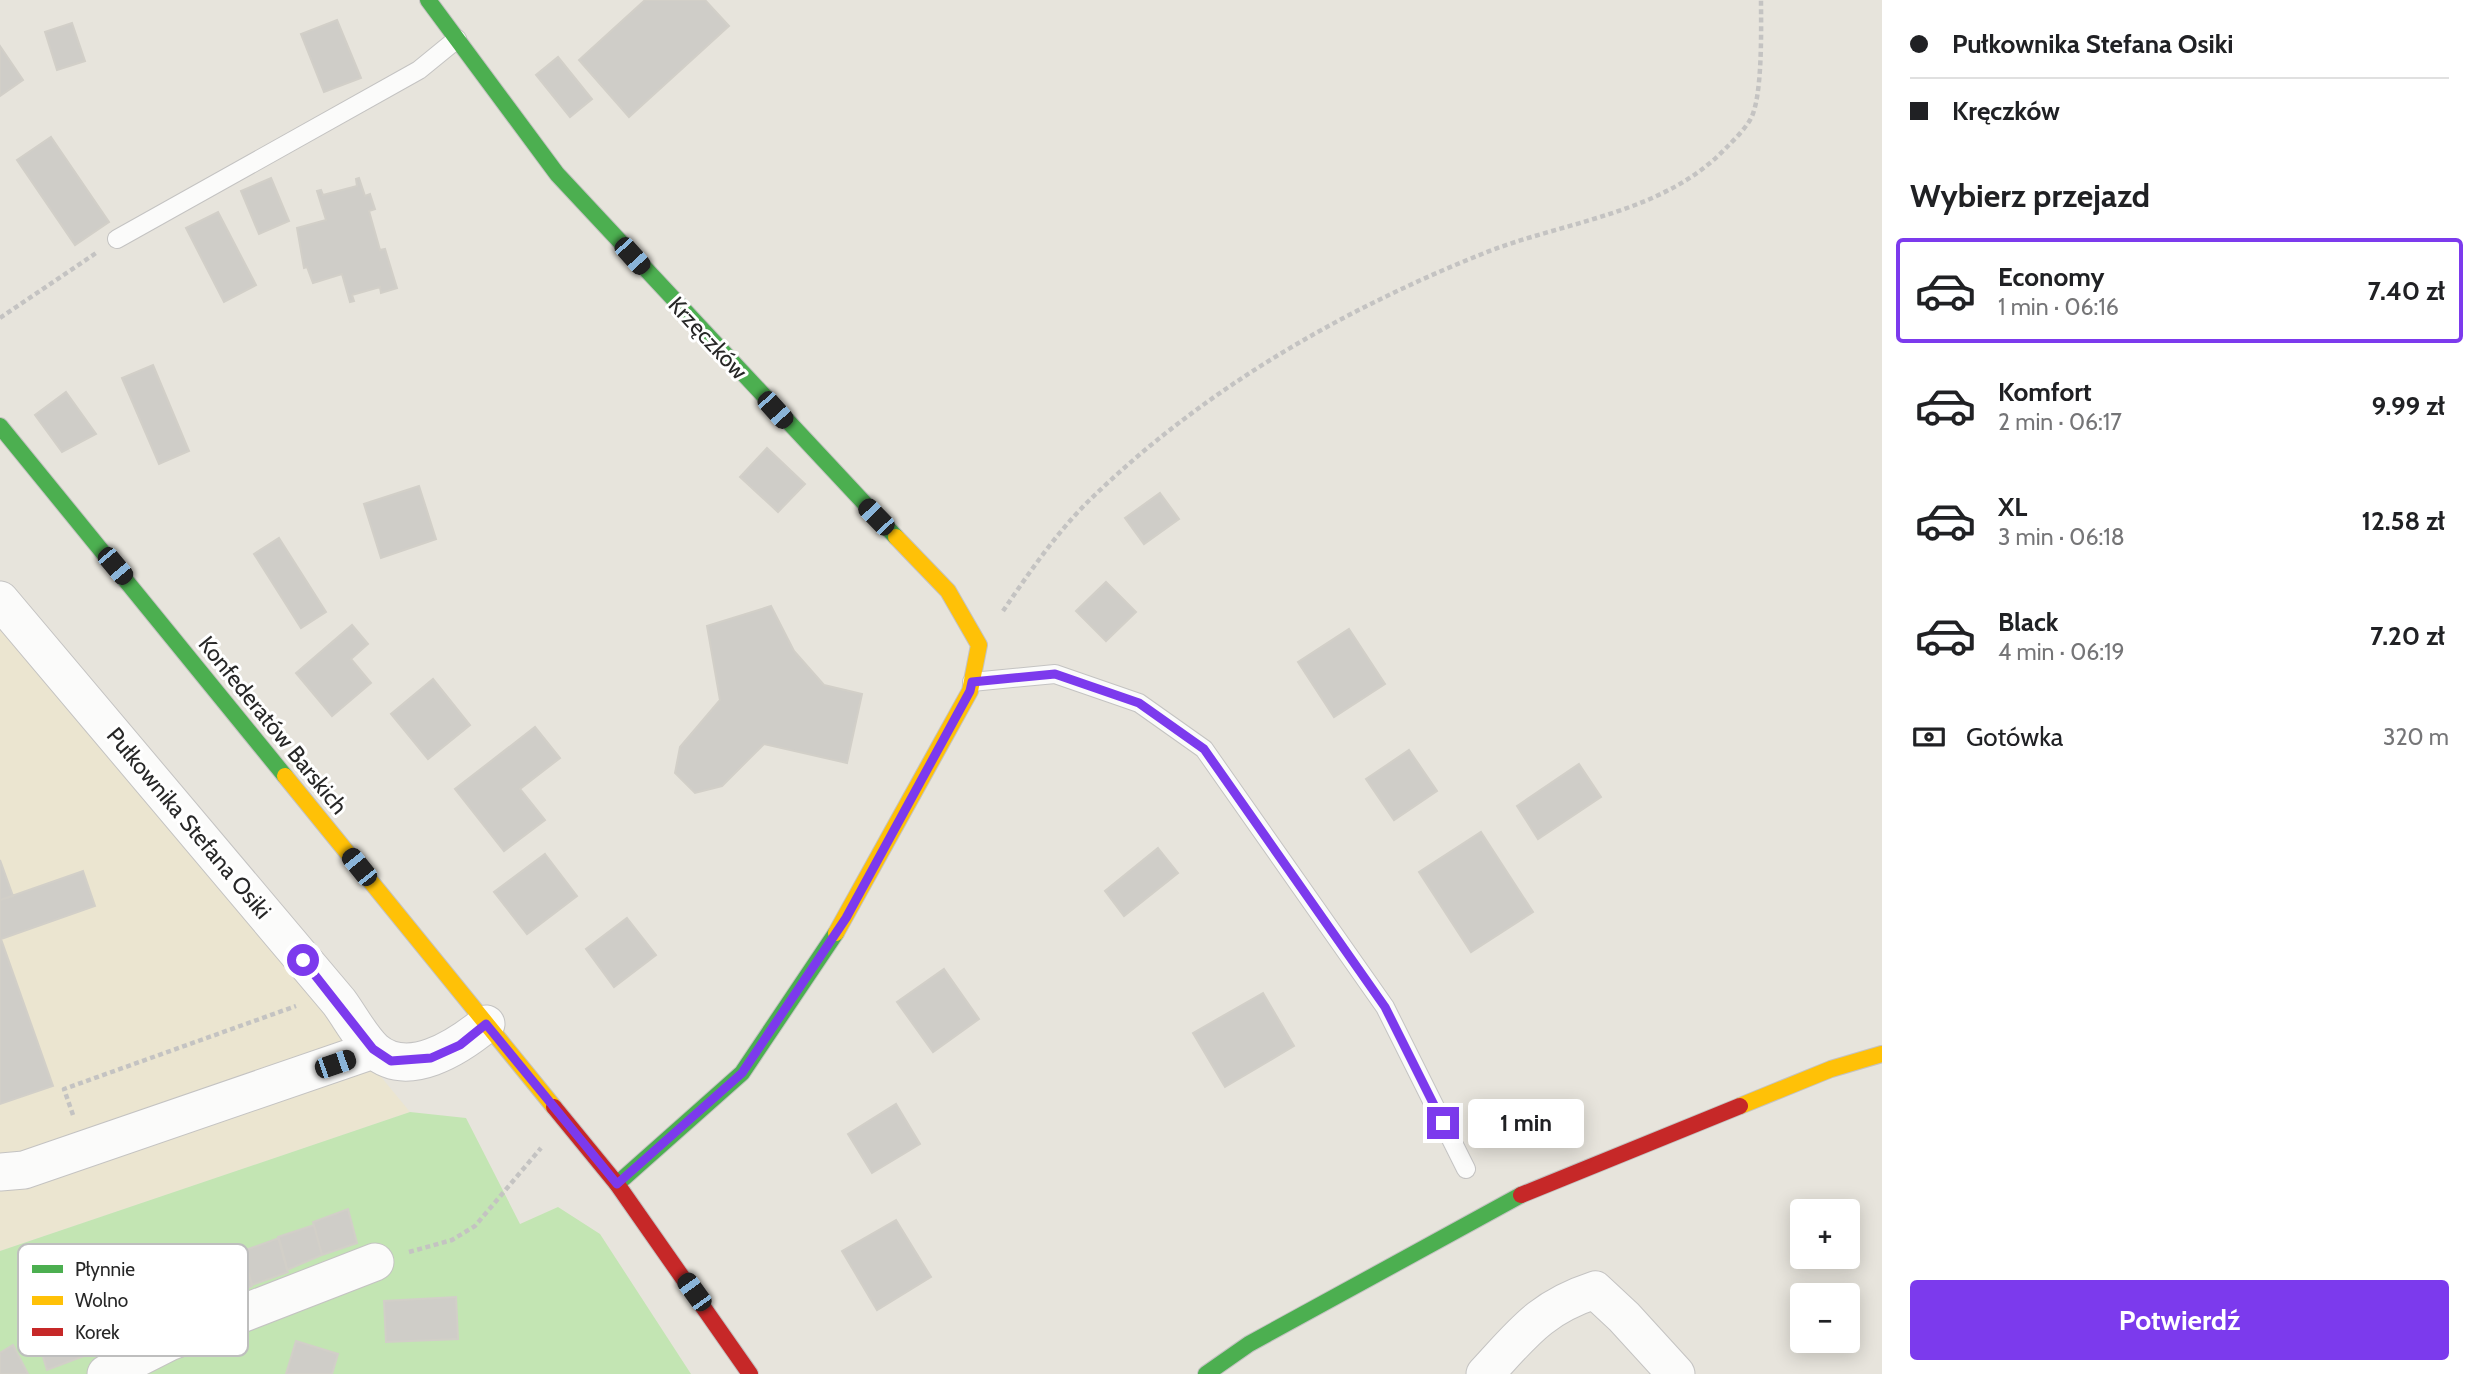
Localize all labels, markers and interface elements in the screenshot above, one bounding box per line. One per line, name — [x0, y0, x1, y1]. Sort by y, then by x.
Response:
text: Pułkownika Stefana Osiki — [1952, 28, 2234, 60]
text: Kręczków — [1952, 95, 2060, 127]
text: Wybierz przejazd — [1910, 176, 2150, 215]
car — [611, 233, 654, 279]
icon: car — [1914, 259, 1977, 322]
text: Economy — [1998, 261, 2104, 293]
text: 7.40 zł — [2368, 275, 2445, 307]
street label: Krzęczków — [663, 291, 754, 386]
text: 1 min · 06:16 — [1998, 293, 2119, 321]
icon: car — [1914, 374, 1977, 437]
text: Komfort — [1998, 376, 2092, 408]
car — [754, 387, 797, 433]
text: 9.99 zł — [2371, 390, 2445, 422]
text: 2 min · 06:17 — [1998, 408, 2122, 436]
icon: car — [1914, 489, 1977, 552]
text: XL — [1998, 491, 2027, 523]
car — [854, 495, 899, 539]
text: 12.58 zł — [2361, 505, 2445, 537]
text: 3 min · 06:18 — [1998, 523, 2125, 551]
car — [94, 543, 137, 589]
icon: car — [1914, 604, 1977, 667]
text: Black — [1998, 606, 2058, 638]
text: 7.20 zł — [2370, 620, 2445, 652]
street label: Konfederatów Barskich — [193, 630, 353, 820]
text: 4 min · 06:19 — [1998, 638, 2125, 666]
icon: cash — [1910, 718, 1948, 756]
text: Gotówka — [1966, 721, 2063, 753]
street label: Pułkownika Stefana Osiki — [101, 722, 277, 924]
text: 320 m — [2383, 723, 2449, 751]
car — [338, 844, 381, 890]
route start — [287, 944, 319, 976]
car — [312, 1047, 359, 1081]
callout: 1 min — [1468, 1098, 1583, 1148]
route end — [1427, 1107, 1459, 1139]
text: 1 min — [1500, 1109, 1552, 1137]
map controls — [1790, 1199, 1860, 1353]
button: + — [1790, 1199, 1860, 1269]
legend — [18, 1244, 248, 1356]
text: Płynnie — [75, 1258, 135, 1281]
car — [674, 1269, 715, 1315]
button: Potwierdź — [1910, 1280, 2449, 1360]
button: − — [1790, 1283, 1860, 1353]
text: Wolno — [75, 1289, 128, 1312]
text: Korek — [75, 1321, 120, 1344]

